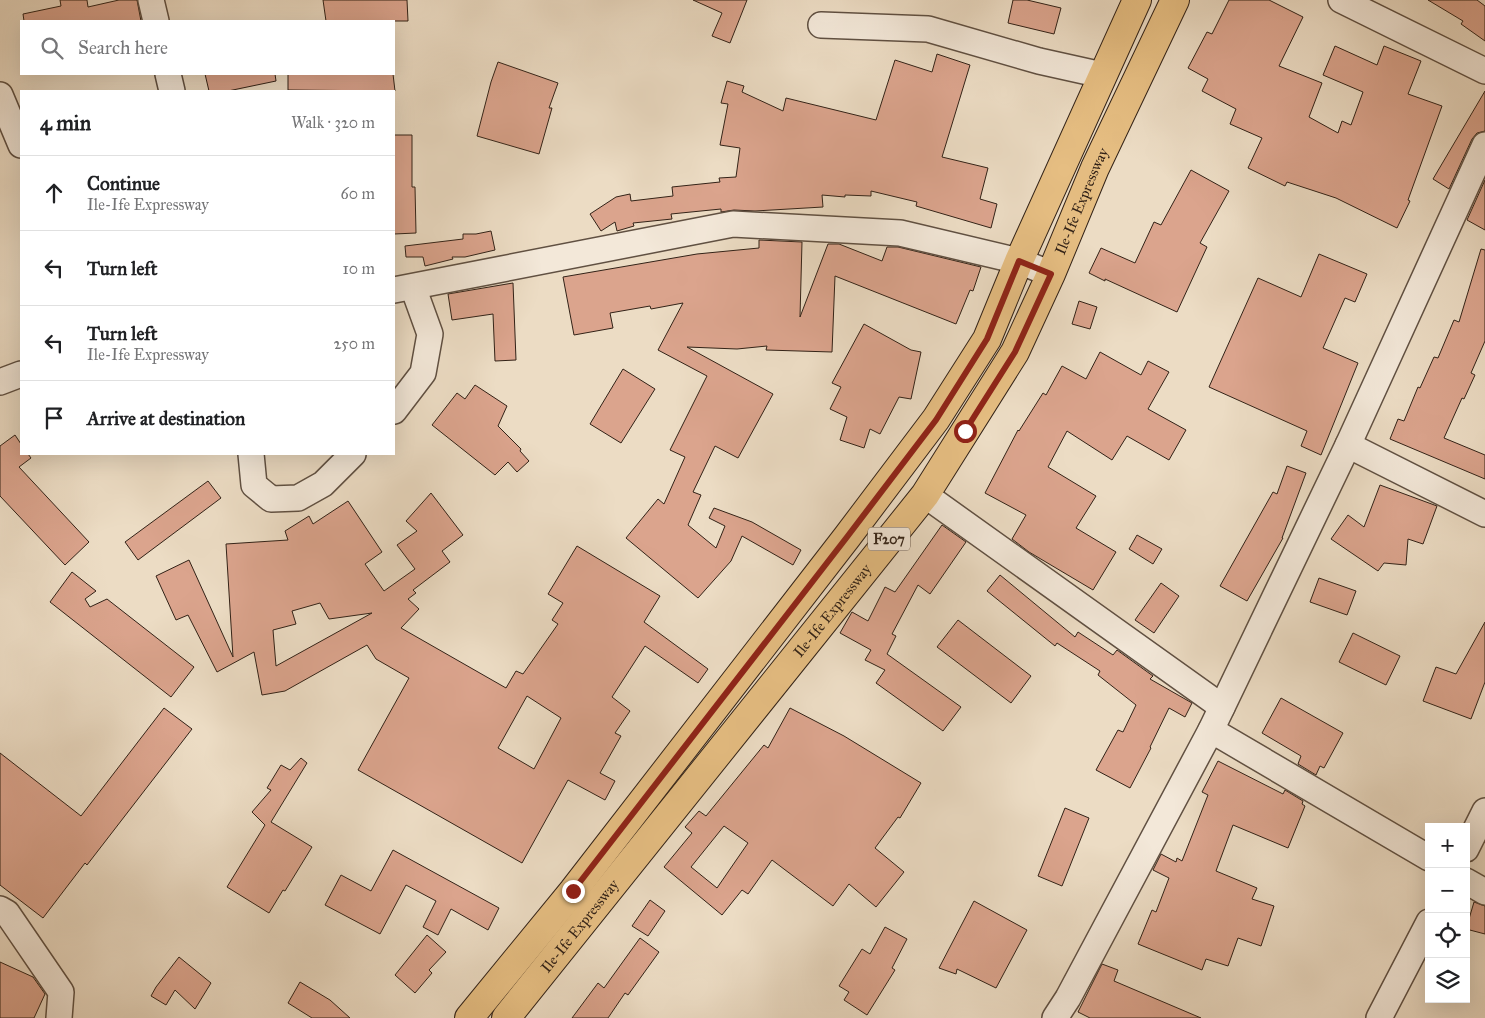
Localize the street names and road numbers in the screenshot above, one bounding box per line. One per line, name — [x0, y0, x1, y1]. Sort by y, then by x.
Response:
street label: Ile-Ife Expressway — [1051, 144, 1113, 257]
road number: F207 — [868, 528, 910, 550]
street label: Ile-Ife Expressway — [790, 560, 876, 661]
street label: Ile-Ife Expressway — [537, 875, 623, 976]

